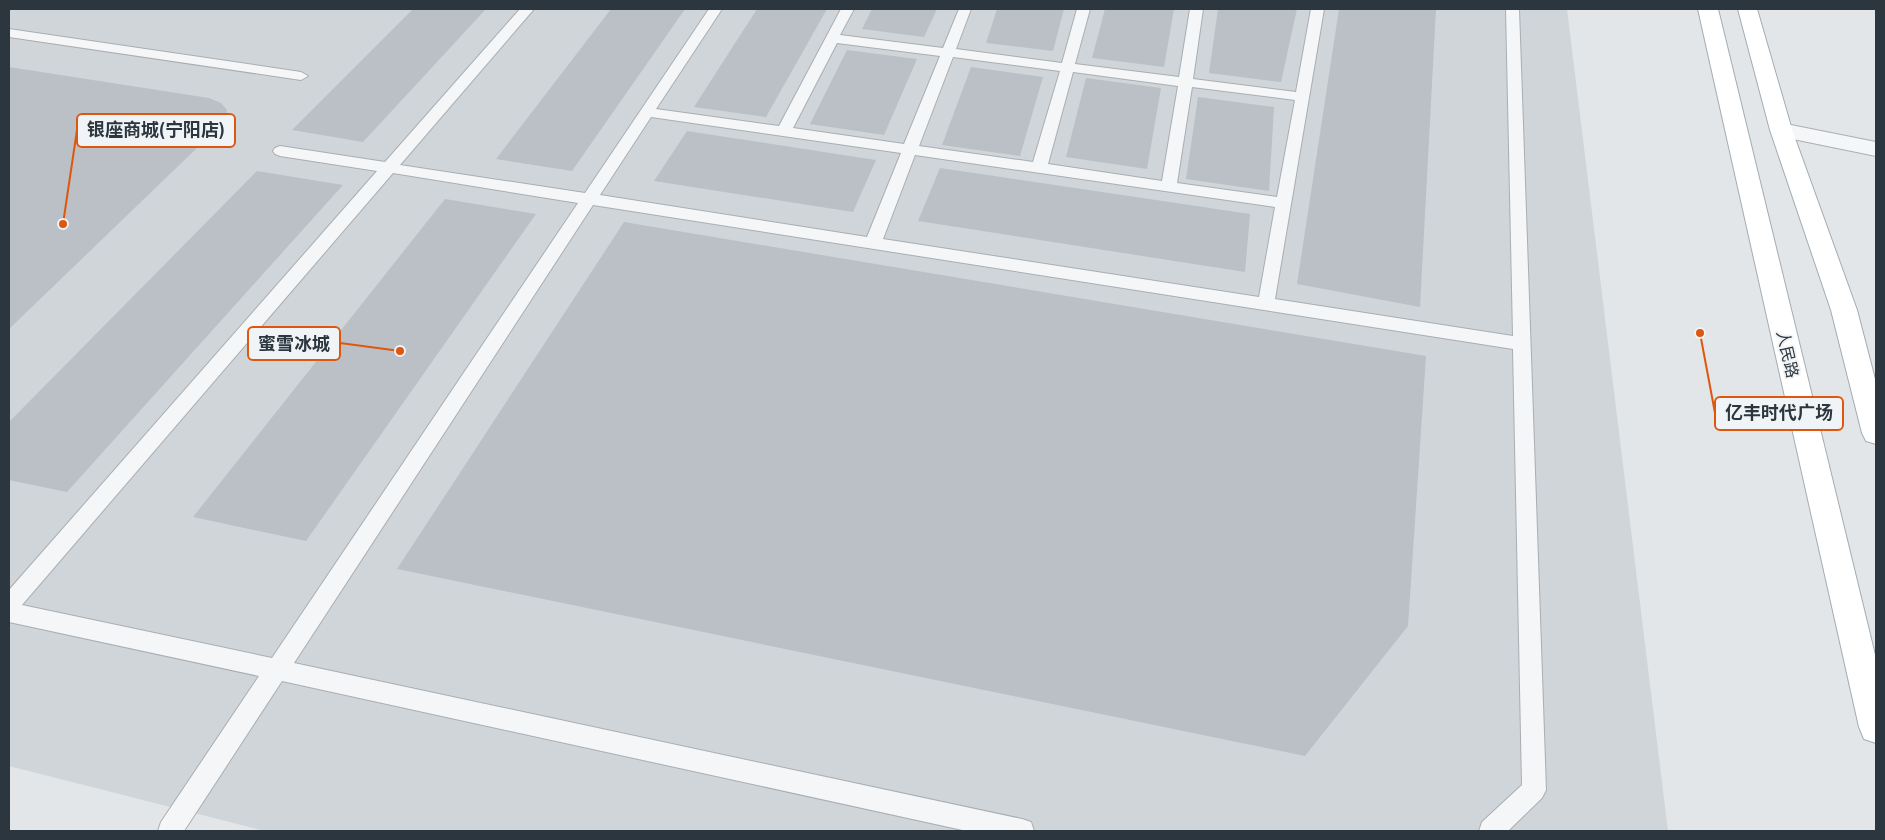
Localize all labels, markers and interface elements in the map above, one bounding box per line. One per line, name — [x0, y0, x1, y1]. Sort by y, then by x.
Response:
callout: 银座商城(宁阳店) — [77, 114, 235, 147]
text: 银座商城(宁阳店) — [87, 119, 225, 140]
callout: 蜜雪冰城 — [248, 327, 340, 360]
street label: 人民路 — [1773, 329, 1802, 380]
text: 蜜雪冰城 — [258, 333, 330, 354]
callout: 亿丰时代广场 — [1715, 397, 1843, 430]
text: 亿丰时代广场 — [1725, 402, 1833, 423]

